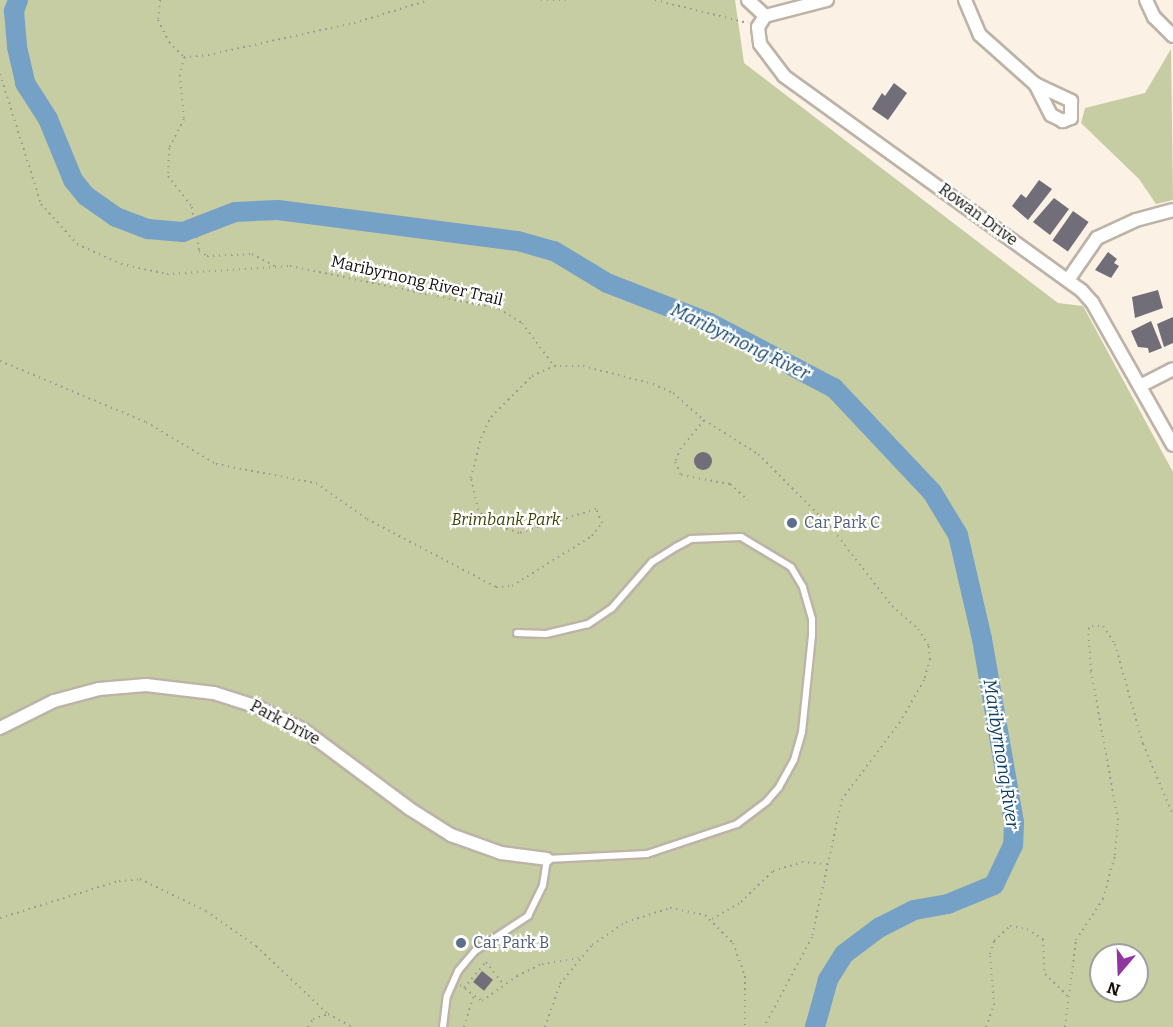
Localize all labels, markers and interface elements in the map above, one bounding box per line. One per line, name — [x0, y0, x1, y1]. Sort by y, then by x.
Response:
street label: Rowan Drive — [935, 180, 1021, 250]
street label: Maribyrnong River Trail — [329, 252, 505, 310]
water label: Maribyrnong River — [667, 299, 813, 385]
park label: Brimbank Park — [452, 510, 560, 530]
place label: Car Park C — [804, 513, 880, 533]
marker: Car Park C — [785, 516, 799, 530]
water label: Maribyrnong River — [978, 678, 1024, 830]
street label: Park Drive — [247, 697, 323, 749]
place label: Car Park B — [473, 933, 549, 953]
marker: Car Park B — [454, 936, 468, 950]
north arrow — [1089, 943, 1149, 1003]
text: N — [1105, 978, 1123, 1000]

